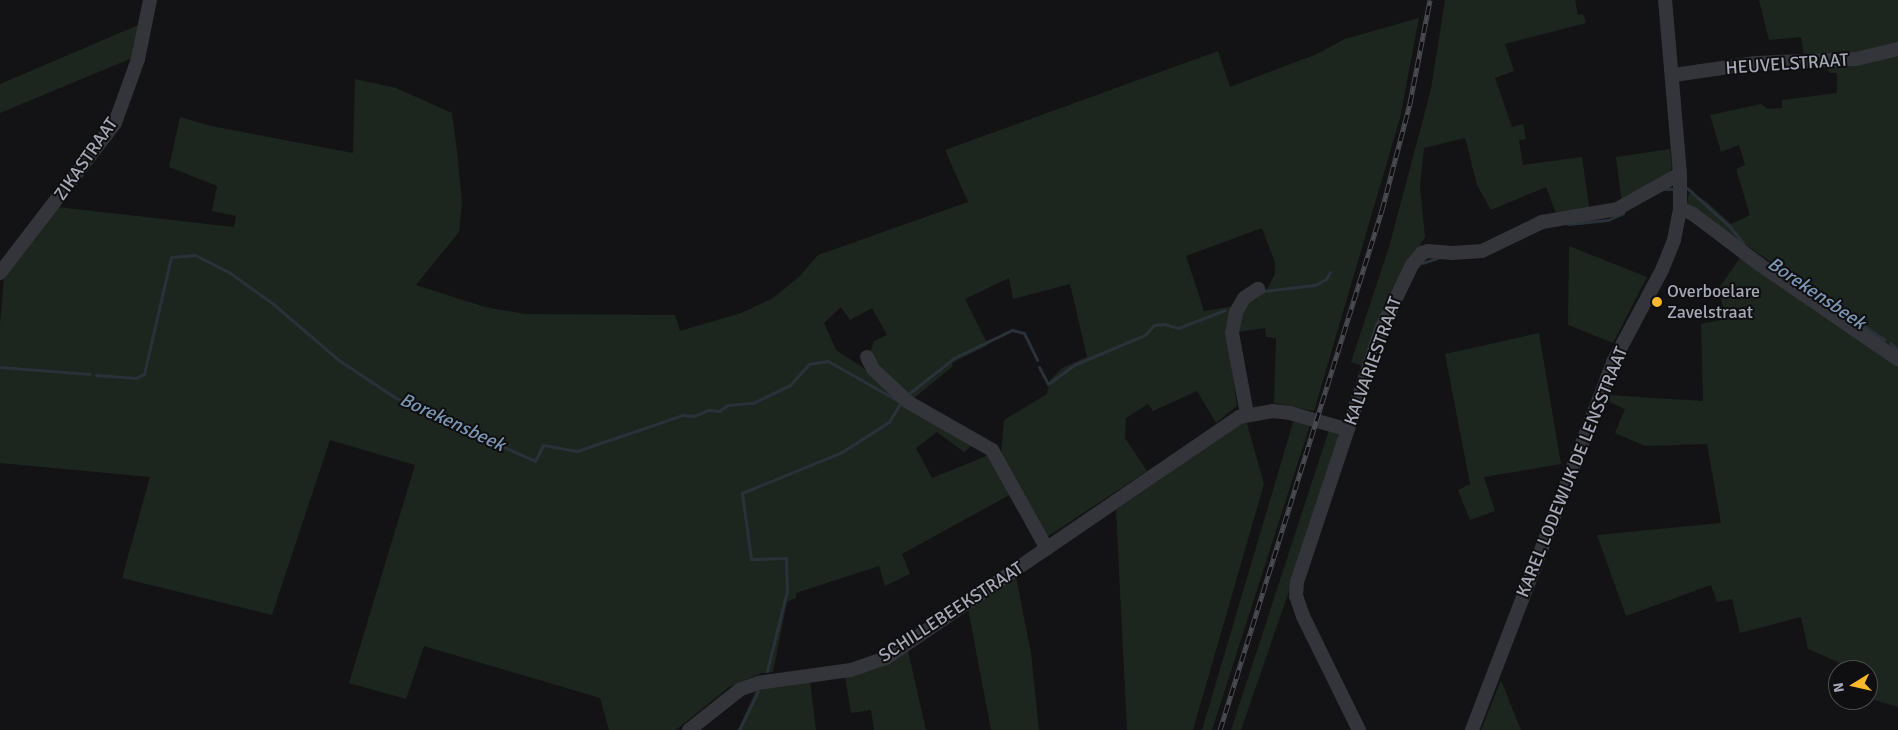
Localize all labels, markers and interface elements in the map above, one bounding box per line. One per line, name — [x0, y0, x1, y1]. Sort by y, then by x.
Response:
street label: HEUVELSTRAAT — [1725, 49, 1849, 79]
street label: ZIKASTRAAT — [50, 113, 122, 205]
water label: Borekensbeek — [1763, 253, 1869, 335]
place label: Overboelare Zavelstraat — [1667, 281, 1760, 324]
street label: KALVARIESTRAAT — [1340, 294, 1406, 428]
marker: Overboelare Zavelstraat — [1651, 296, 1663, 308]
street label: KAREL LODEWIJK DE LENSSTRAAT — [1512, 344, 1632, 600]
water label: Borekensbeek — [396, 389, 508, 457]
street label: SCHILLEBEEKSTRAAT — [875, 557, 1027, 667]
north arrow — [1828, 660, 1878, 710]
text: N — [1830, 681, 1848, 693]

